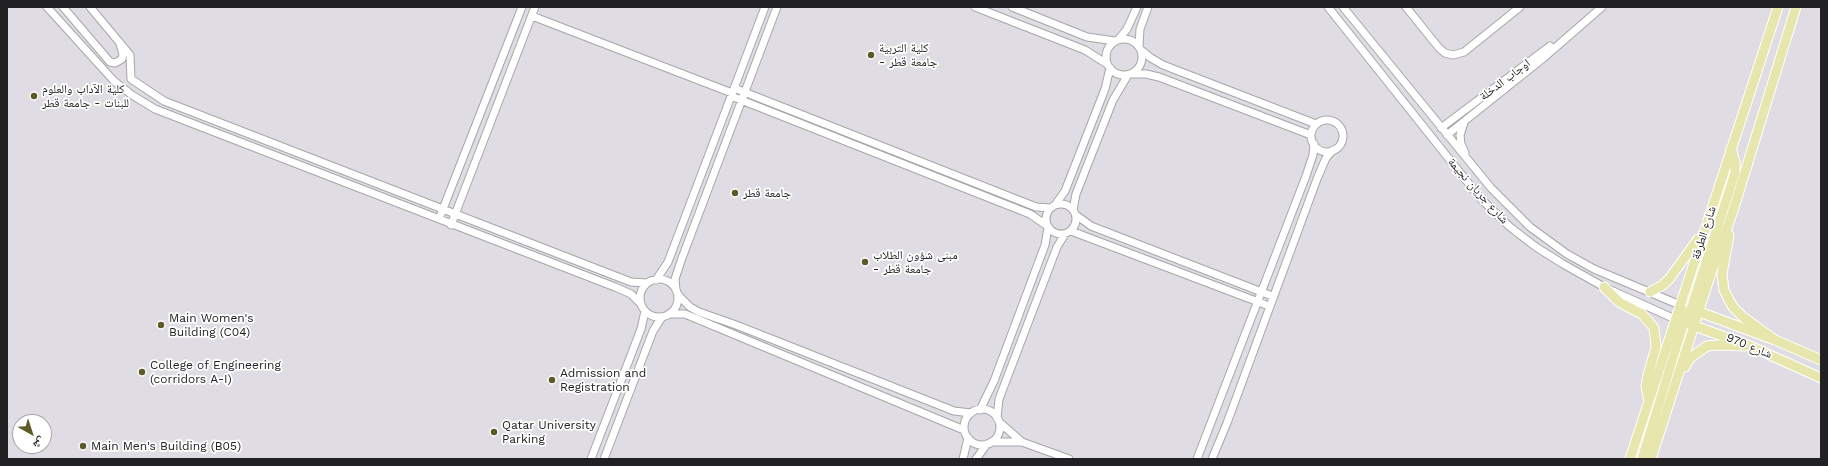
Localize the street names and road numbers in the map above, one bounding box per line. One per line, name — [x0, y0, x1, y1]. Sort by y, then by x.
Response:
street label: اوجاب الدخلة — [1477, 56, 1533, 104]
street label: شارع جريان نجيمة — [1445, 155, 1511, 227]
street label: شارع الطرفة — [1689, 205, 1719, 261]
street label: شارع 970 — [1724, 330, 1774, 362]

